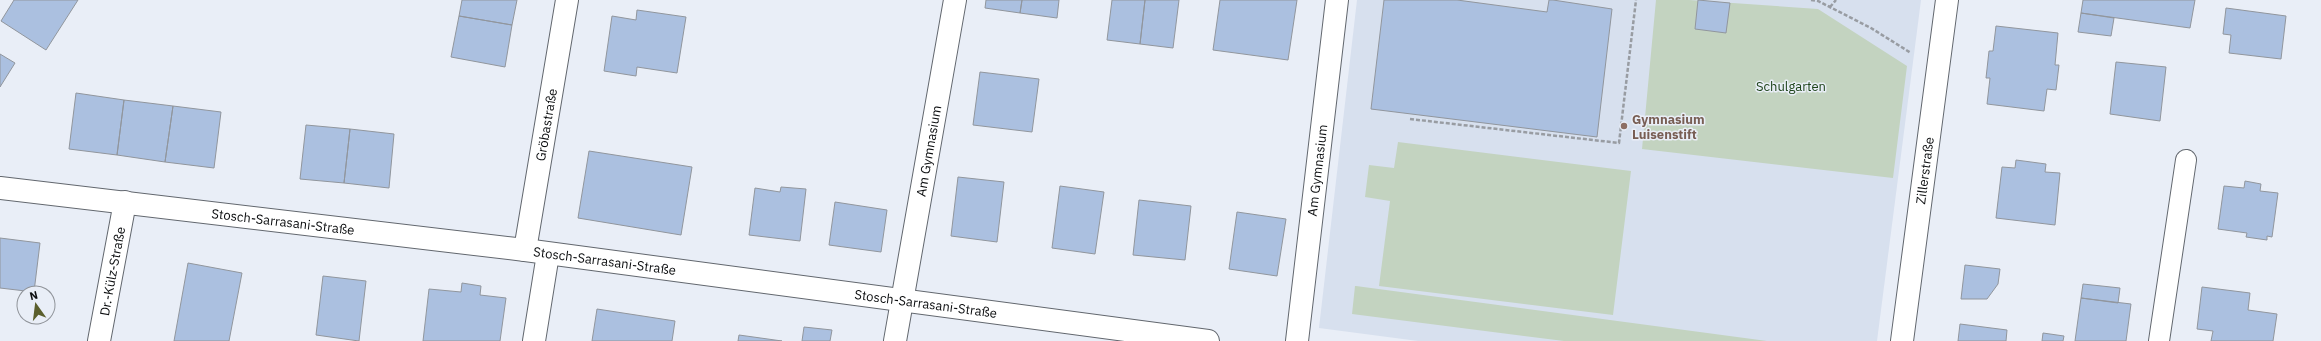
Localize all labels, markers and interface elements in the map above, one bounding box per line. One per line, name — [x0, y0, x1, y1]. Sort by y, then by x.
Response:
park label: Schulgarten — [1756, 78, 1826, 95]
street label: Gröbastraße — [532, 87, 561, 162]
street label: Am Gymnasium — [912, 104, 945, 198]
place label: Gymnasium Luisenstift — [1632, 111, 1705, 143]
marker: Gymnasium Luisenstift — [1619, 121, 1629, 131]
street label: Am Gymnasium — [1303, 123, 1331, 217]
street label: Zillerstraße — [1912, 136, 1937, 205]
street label: Stosch-Sarrasani-Straße — [211, 205, 355, 238]
street label: Dr.-Külz-Straße — [95, 225, 129, 317]
street label: Stosch-Sarrasani-Straße — [532, 243, 677, 279]
north arrow — [16, 285, 56, 325]
street label: Stosch-Sarrasani-Straße — [853, 285, 998, 321]
text: N — [28, 288, 39, 303]

